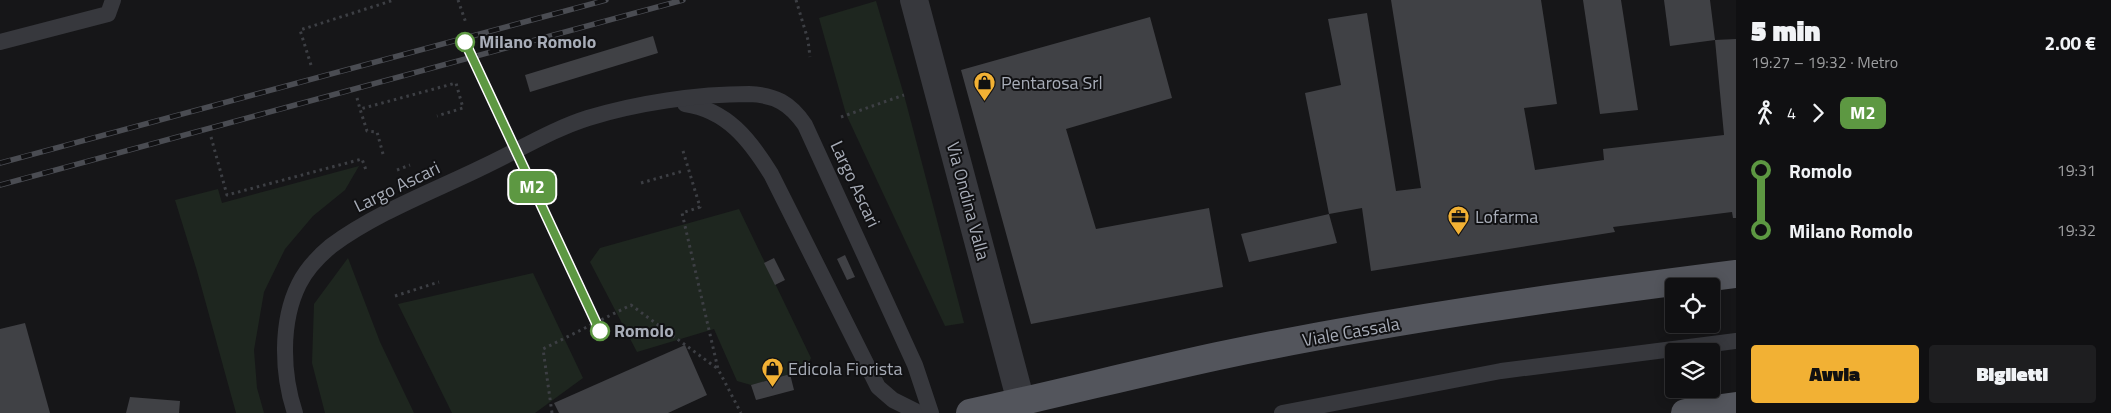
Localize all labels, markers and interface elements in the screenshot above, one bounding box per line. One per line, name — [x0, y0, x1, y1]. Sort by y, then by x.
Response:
text: 5 min — [1751, 9, 1821, 52]
place label: Milano Romolo — [479, 28, 596, 55]
text: 2.00 € — [2044, 28, 2096, 57]
marker: Milano Romolo — [455, 32, 475, 52]
text: 19:27 – 19:32 · Metro — [1751, 50, 1898, 74]
place label: Pentarosa Srl — [1001, 69, 1103, 96]
shop icon: Pentarosa Srl — [973, 71, 997, 102]
icon: walk — [1751, 99, 1779, 127]
icon: forward — [1804, 99, 1832, 127]
text: M2 — [1850, 99, 1876, 126]
text: 4 — [1787, 101, 1796, 125]
street label: Largo Ascari — [824, 136, 887, 231]
street label: Via Ondina Valla — [940, 139, 997, 263]
street label: Largo Ascari — [349, 154, 444, 219]
text: Romolo — [1789, 156, 1852, 185]
text: 19:31 — [2057, 158, 2096, 182]
line badge: M2 — [510, 171, 554, 203]
text: M2 — [519, 173, 545, 200]
place label: Lofarma — [1475, 203, 1538, 230]
office icon: Lofarma — [1447, 205, 1471, 236]
text: Milano Romolo — [1789, 216, 1913, 245]
text: 19:32 — [2057, 218, 2096, 242]
map controls — [1665, 278, 1720, 398]
button: locate — [1665, 278, 1720, 333]
street label: Viale Cassala — [1300, 310, 1402, 353]
place label: Romolo — [614, 317, 674, 344]
marker: Romolo — [590, 321, 610, 341]
button: layers — [1665, 343, 1720, 398]
button: Avvia — [1751, 345, 1919, 403]
button: Biglietti — [1929, 345, 2096, 403]
place label: Edicola Fiorista — [788, 355, 902, 382]
shop icon: Edicola Fiorista — [760, 357, 784, 388]

